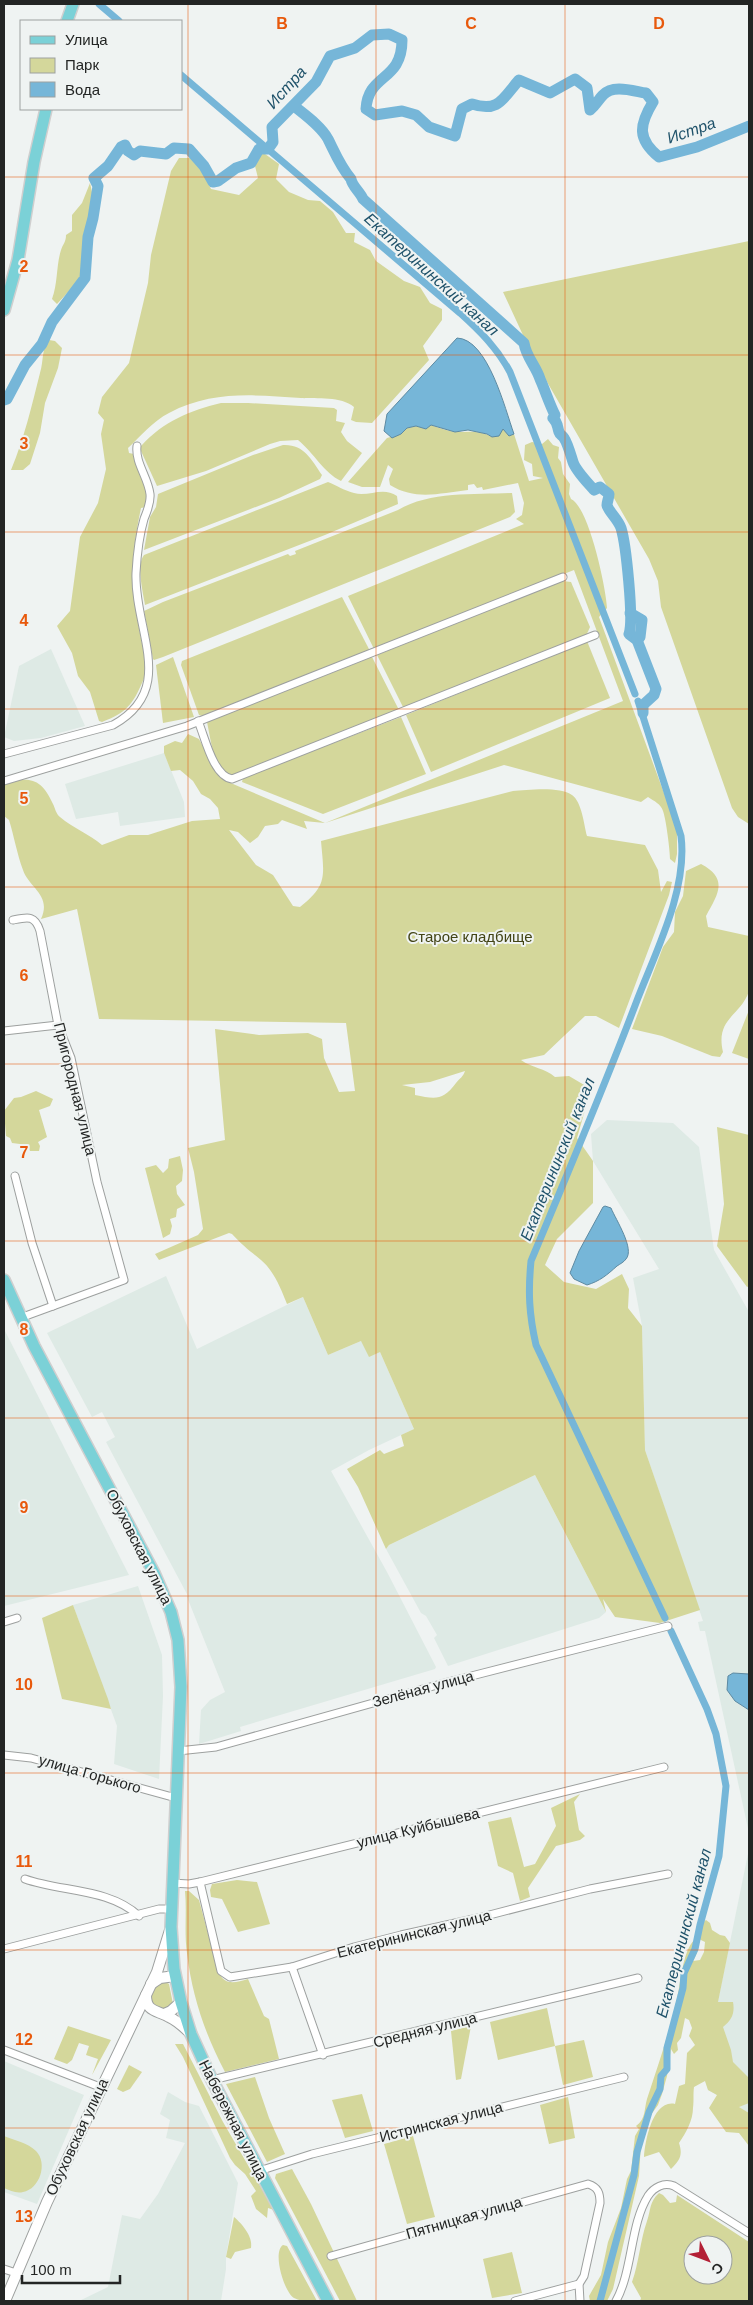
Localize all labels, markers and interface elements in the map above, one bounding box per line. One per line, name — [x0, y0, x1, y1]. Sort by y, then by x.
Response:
text: B — [276, 15, 288, 32]
text: C — [465, 15, 477, 32]
text: D — [653, 15, 665, 32]
legend — [20, 20, 182, 110]
text: Улица — [65, 31, 108, 48]
text: Парк — [65, 56, 99, 73]
water label: Истра — [263, 63, 310, 112]
text: Вода — [65, 81, 101, 98]
water label: Истра — [665, 114, 718, 147]
water label: Екатерининский канал — [361, 210, 502, 339]
text: 2 — [20, 258, 29, 275]
text: 3 — [20, 435, 29, 452]
text: 4 — [20, 612, 29, 629]
text: 5 — [20, 790, 29, 807]
park label: Старое кладбище — [407, 928, 533, 945]
text: 6 — [20, 967, 29, 984]
street label: Пригородная улица — [51, 1021, 100, 1158]
water label: Екатерининский канал — [517, 1075, 598, 1243]
text: 7 — [20, 1144, 29, 1161]
text: 8 — [20, 1321, 29, 1338]
street label: Обуховская улица — [103, 1486, 176, 1608]
text: 9 — [20, 1499, 29, 1516]
street label: Зелёная улица — [370, 1667, 476, 1710]
text: 10 — [15, 1676, 33, 1693]
street label: улица Горького — [37, 1751, 143, 1796]
street label: улица Куйбышева — [355, 1804, 482, 1851]
water label: Екатерининский канал — [653, 1847, 714, 2020]
text: 11 — [16, 1853, 33, 1870]
street label: Екатерининская улица — [335, 1906, 493, 1961]
street label: Средняя улица — [371, 2008, 479, 2051]
text: 12 — [15, 2031, 33, 2048]
street label: Набережная улица — [196, 2057, 271, 2183]
street label: Обуховская улица — [42, 2075, 111, 2198]
street label: Истринская улица — [377, 2098, 505, 2145]
street label: Пятницкая улица — [404, 2193, 524, 2242]
text: 13 — [15, 2208, 33, 2225]
north arrow — [683, 2235, 733, 2285]
scale bar — [22, 2252, 120, 2284]
text: С — [708, 2260, 727, 2278]
text: 100 m — [30, 2261, 72, 2278]

